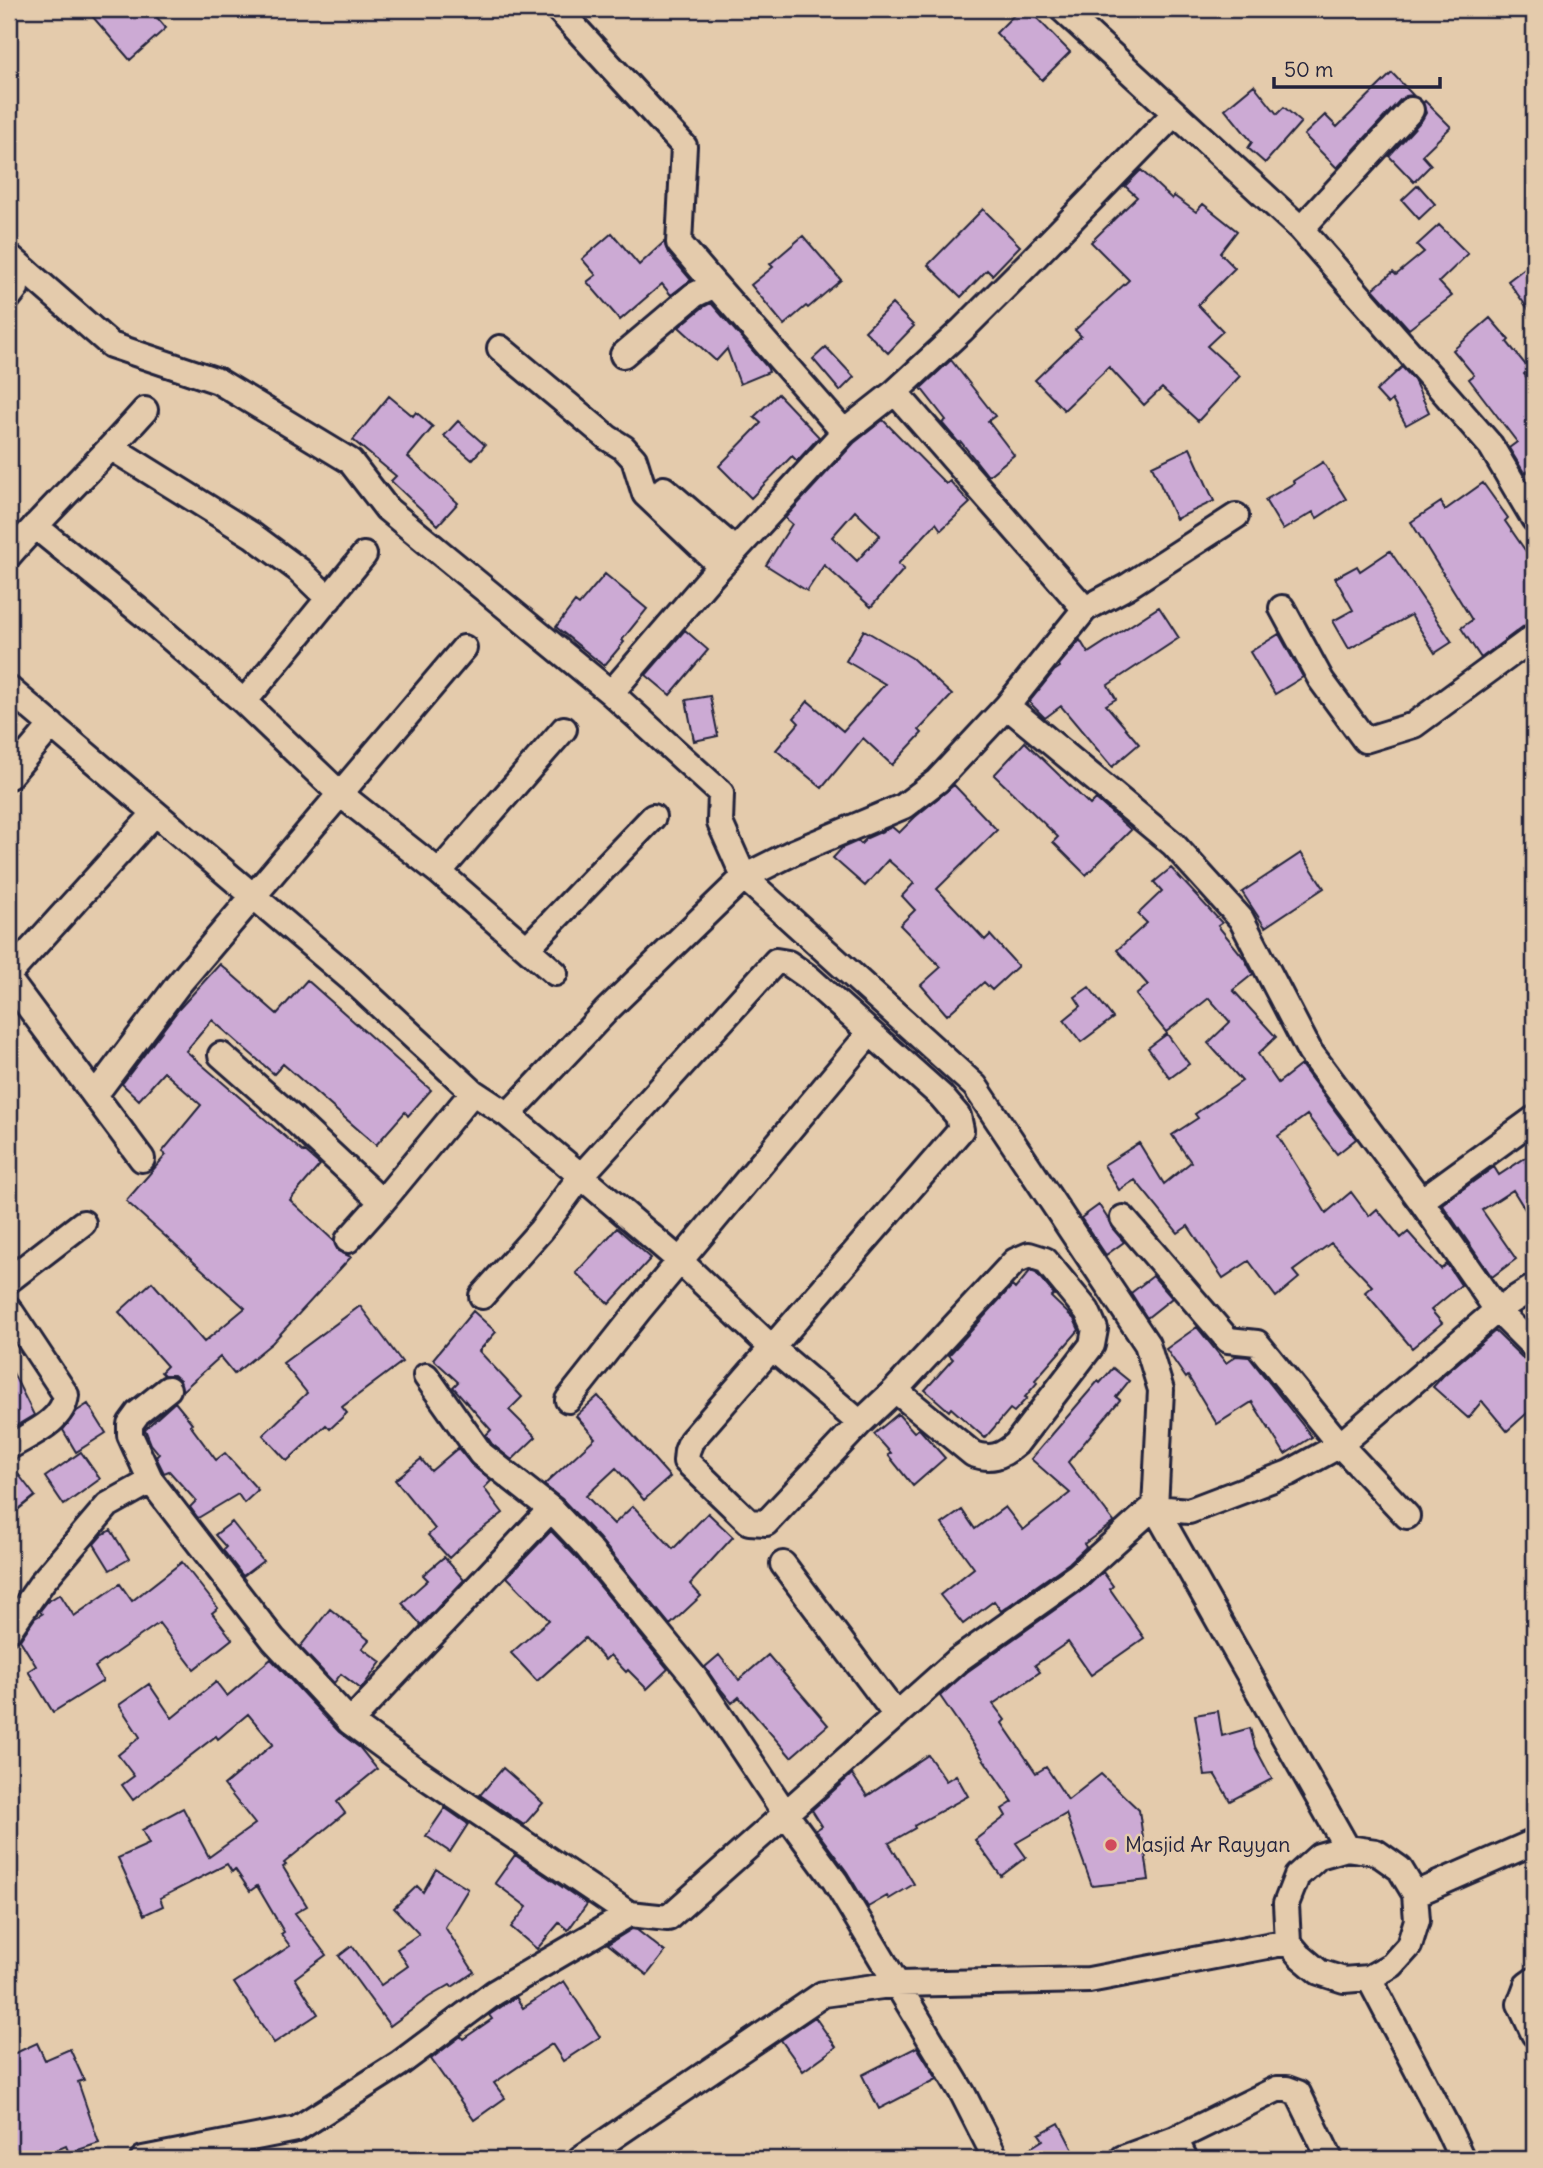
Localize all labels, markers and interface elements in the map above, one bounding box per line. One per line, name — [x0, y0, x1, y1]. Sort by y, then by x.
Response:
scale bar — [1274, 46, 1440, 90]
text: 50 m — [1284, 56, 1333, 83]
place label: Masjid Ar Rayyan — [1125, 1831, 1290, 1858]
marker: Masjid Ar Rayyan — [1103, 1837, 1119, 1853]

